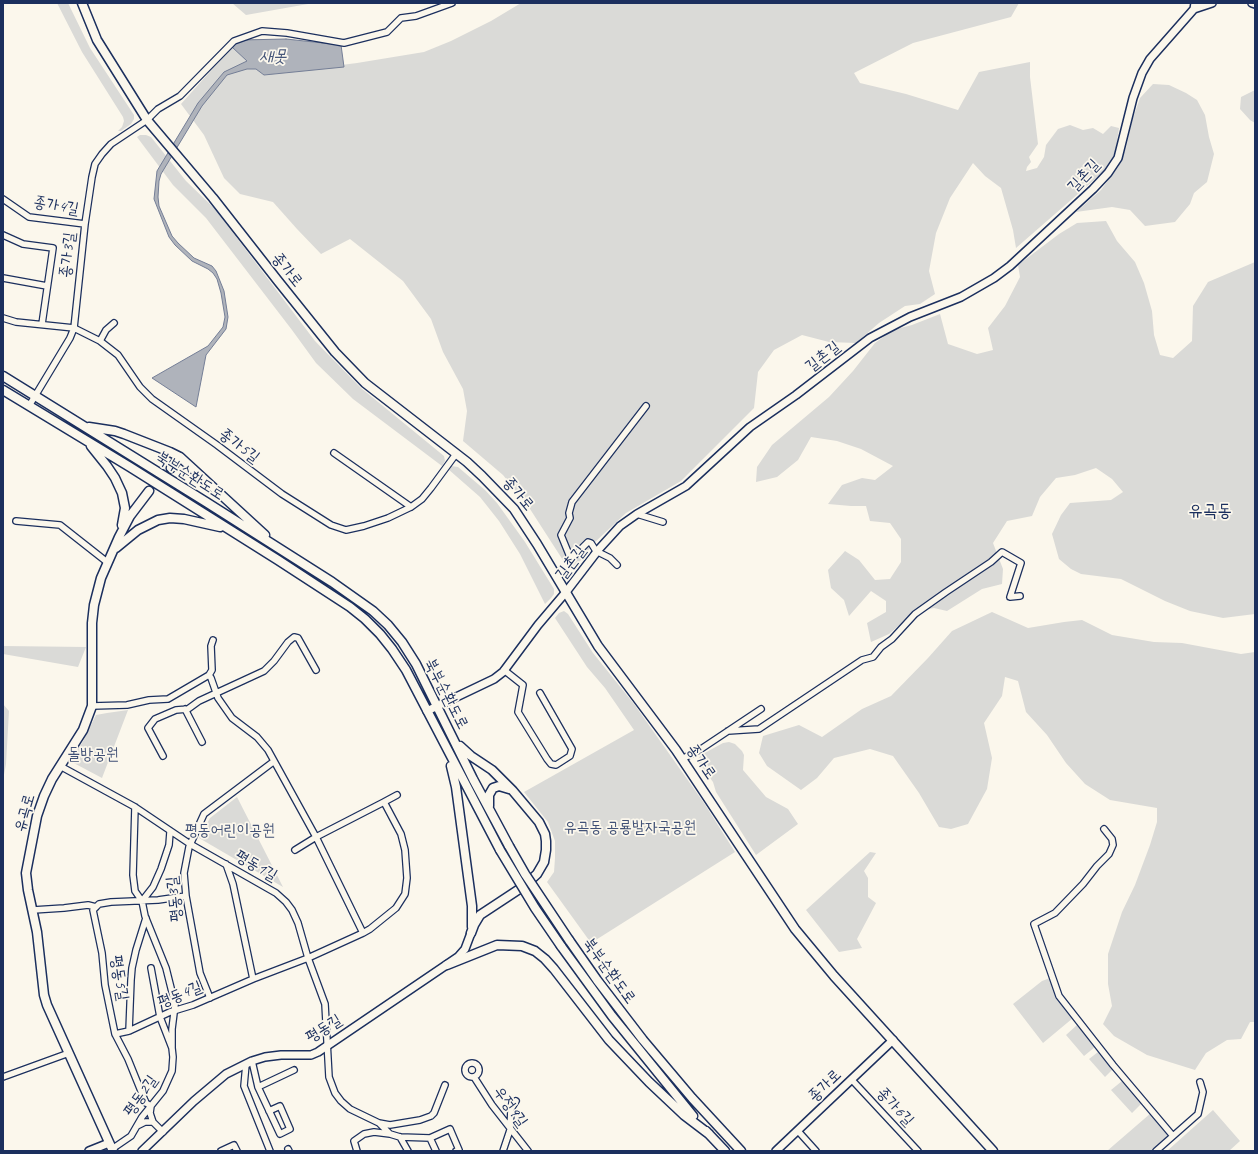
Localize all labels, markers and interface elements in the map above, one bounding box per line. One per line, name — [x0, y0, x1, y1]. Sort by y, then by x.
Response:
water label: 새못 — [259, 47, 287, 67]
street label: 길촌길 — [1064, 155, 1104, 197]
street label: 종가4길 — [32, 193, 80, 219]
street label: 종가3길 — [56, 231, 80, 279]
street label: 종가로 — [267, 249, 307, 291]
street label: 길촌길 — [802, 338, 844, 376]
street label: 종가5길 — [215, 425, 263, 467]
street label: 북부순환도로 — [152, 447, 228, 505]
street label: 종가로 — [498, 473, 538, 515]
district label: 유곡동 — [1188, 500, 1232, 522]
street label: 길촌길 — [552, 542, 590, 584]
street label: 북부순환도로 — [420, 655, 472, 733]
street label: 종가로 — [682, 741, 720, 783]
park label: 돌방공원 — [67, 745, 119, 765]
street label: 유곡로 — [10, 792, 40, 834]
park label: 유곡동 공룡발자국공원 — [564, 818, 696, 838]
park label: 평동어린이공원 — [185, 821, 275, 841]
street label: 평동1길 — [231, 846, 281, 886]
street label: 평동3길 — [163, 875, 187, 923]
street label: 북부순환도로 — [579, 934, 639, 1008]
street label: 평동5길 — [106, 954, 132, 1002]
street label: 평동4길 — [155, 978, 205, 1012]
street label: 평동길 — [303, 1011, 345, 1047]
street label: 종가로 — [804, 1066, 846, 1106]
street label: 평동2길 — [120, 1072, 162, 1120]
street label: 우정9길 — [489, 1083, 531, 1131]
street label: 종가6길 — [872, 1084, 918, 1130]

